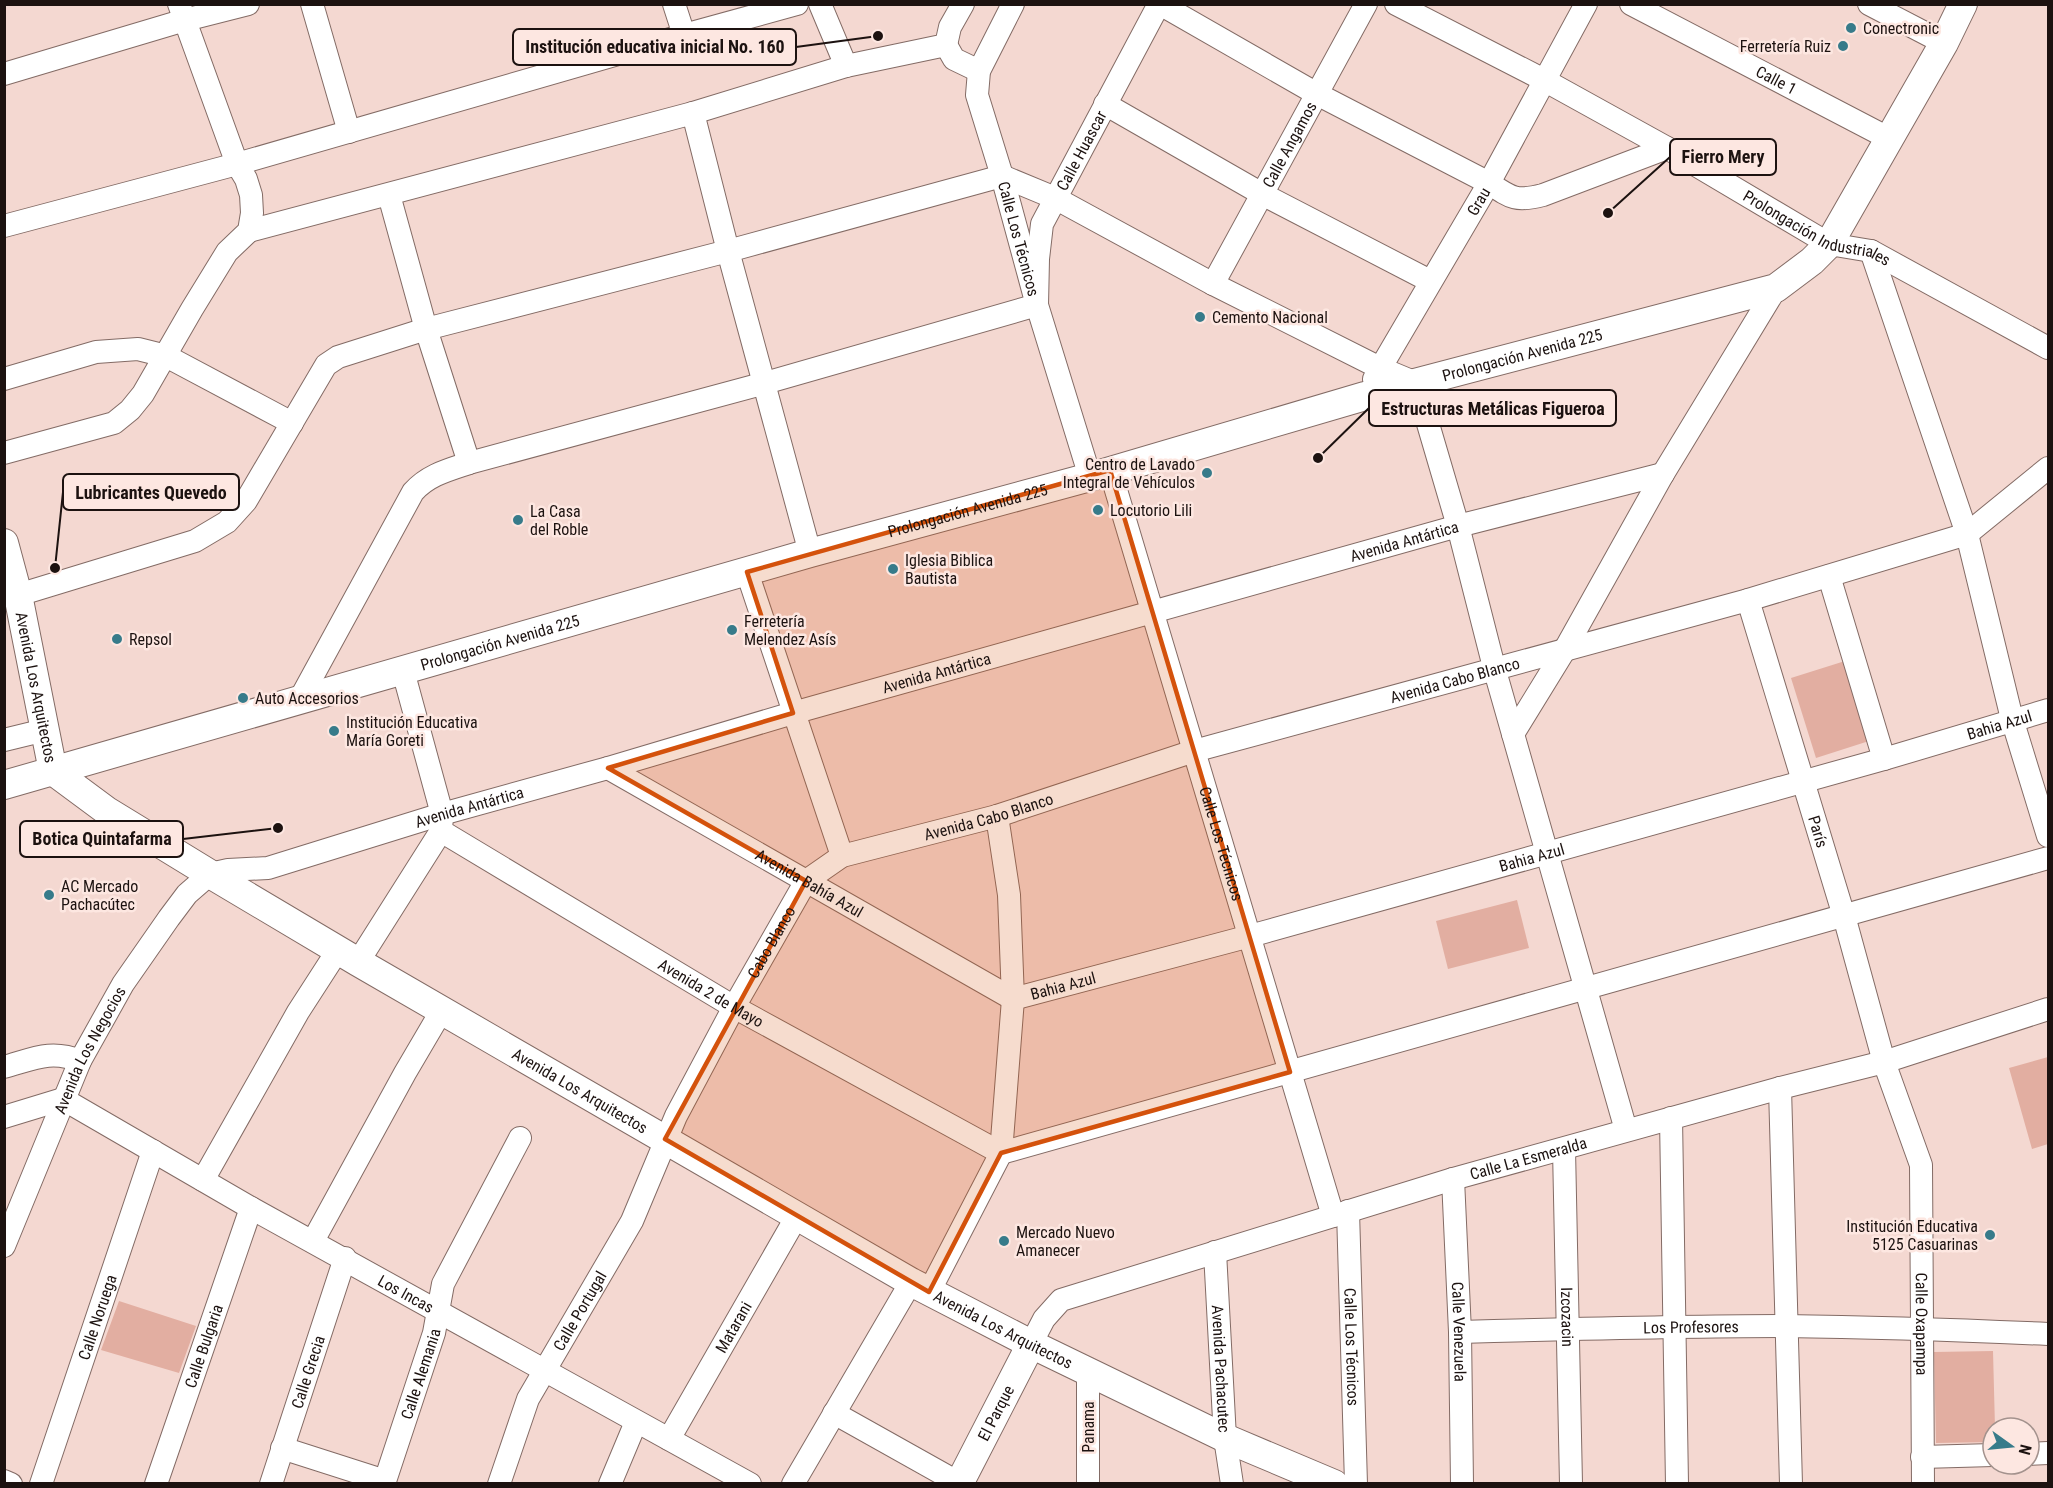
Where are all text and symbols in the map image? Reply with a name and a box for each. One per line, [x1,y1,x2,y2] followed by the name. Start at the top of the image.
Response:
[1863,19,1939,38] place label: Conectronic
[1844,21,1858,35] marker: Conectronic
[513,29,796,65] callout: Institución educativa inicial No. 160
[525,36,785,57] text: Institución educativa inicial No. 160
[1740,37,1831,56] place label: Ferretería Ruiz
[1836,39,1850,53] marker: Ferretería Ruiz
[1753,62,1800,99] street label: Calle 1
[1259,98,1321,191] street label: Calle Angamos
[1053,107,1111,194] street label: Calle Huascar
[1670,139,1776,175] callout: Fierro Mery
[1682,146,1764,167] text: Fierro Mery
[994,179,1043,298] street label: Calle Los Técnicos
[1463,184,1494,219] street label: Grau
[1740,186,1894,270] street label: Prolongación Industriales
[1212,308,1328,327] place label: Cemento Nacional
[1193,310,1207,324] marker: Cemento Nacional
[1440,325,1604,385] street label: Prolongación Avenida 225
[1369,390,1616,426] callout: Estructuras Metálicas Figueroa
[1381,398,1605,419] text: Estructuras Metálicas Figueroa
[1063,455,1195,492] place label: Centro de Lavado Integral de Vehículos
[1200,466,1214,480] marker: Centro de Lavado Integral de Vehículos
[63,474,239,510] callout: Lubricantes Quevedo
[886,480,1050,541] street label: Prolongación Avenida 225
[75,482,227,503] text: Lubricantes Quevedo
[1110,501,1192,520] place label: Locutorio Lili
[530,502,588,539] place label: La Casa del Roble
[1091,503,1105,517] marker: Locutorio Lili
[511,513,525,527] marker: La Casa del Roble
[1348,517,1461,566] street label: Avenida Antártica
[905,551,993,588] place label: Iglesia Biblica Bautista
[886,562,900,576] marker: Iglesia Biblica Bautista
[12,610,60,764] street label: Avenida Los Arquitectos
[418,611,582,675] street label: Prolongación Avenida 225
[744,612,836,649] place label: Ferretería Melendez Asís
[725,623,739,637] marker: Ferretería Melendez Asís
[129,630,172,649] place label: Repsol
[110,632,124,646] marker: Repsol
[880,649,993,697] street label: Avenida Antártica
[1388,654,1522,707] street label: Avenida Cabo Blanco
[255,689,359,708] place label: Auto Accesorios
[236,691,250,705] marker: Auto Accesorios
[1965,706,2034,744] street label: Bahia Azul
[346,713,478,750] place label: Institución Educativa María Goreti
[327,724,341,738] marker: Institución Educativa María Goreti
[413,783,526,832] street label: Avenida Antártica
[1195,784,1247,903] street label: Calle Los Técnicos
[922,789,1056,844] street label: Avenida Cabo Blanco
[1804,813,1832,850] street label: París
[20,821,183,857] callout: Botica Quintafarma
[32,828,172,849] text: Botica Quintafarma
[1497,840,1567,876] street label: Bahia Azul
[752,845,866,922] street label: Avenida Bahía Azul
[61,877,138,914] place label: AC Mercado Pachacútec
[42,888,56,902] marker: AC Mercado Pachacútec
[744,903,799,982] street label: Cabo Blanco
[655,955,767,1031] street label: Avenida 2 de Mayo
[1028,968,1098,1004] street label: Bahia Azul
[50,983,130,1117] street label: Avenida Los Negocios
[509,1044,651,1138] street label: Avenida Los Arquitectos
[1468,1133,1589,1184] street label: Calle La Esmeralda
[1846,1217,1978,1254] place label: Institución Educativa 5125 Casuarinas
[1016,1223,1115,1260] place label: Mercado Nuevo Amanecer
[1983,1228,1997,1242] marker: Institución Educativa 5125 Casuarinas
[997,1234,1011,1248] marker: Mercado Nuevo Amanecer
[549,1268,611,1354] street label: Calle Portugal
[374,1271,437,1317] street label: Los Incas
[74,1272,121,1362] street label: Calle Noruega
[1912,1272,1931,1375] street label: Calle Oxapampa
[1448,1281,1470,1382] street label: Calle Venezuela
[930,1286,1076,1373] street label: Avenida Los Arquitectos
[1557,1287,1577,1347] street label: Izcozacin
[1340,1288,1363,1406] street label: Calle Los Técnicos
[712,1298,756,1356] street label: Matarani
[181,1302,227,1390] street label: Calle Bulgaria
[1208,1305,1234,1433] street label: Avenida Pachacutec
[1643,1317,1739,1337] street label: Los Profesores
[397,1327,445,1422] street label: Calle Alemania
[287,1333,329,1411] street label: Calle Grecia
[974,1382,1018,1444] street label: El Parque
[1079,1401,1098,1453] street label: Panama
[1981,1416,2041,1476] north arrow
[2015,1443,2035,1457] text: N

